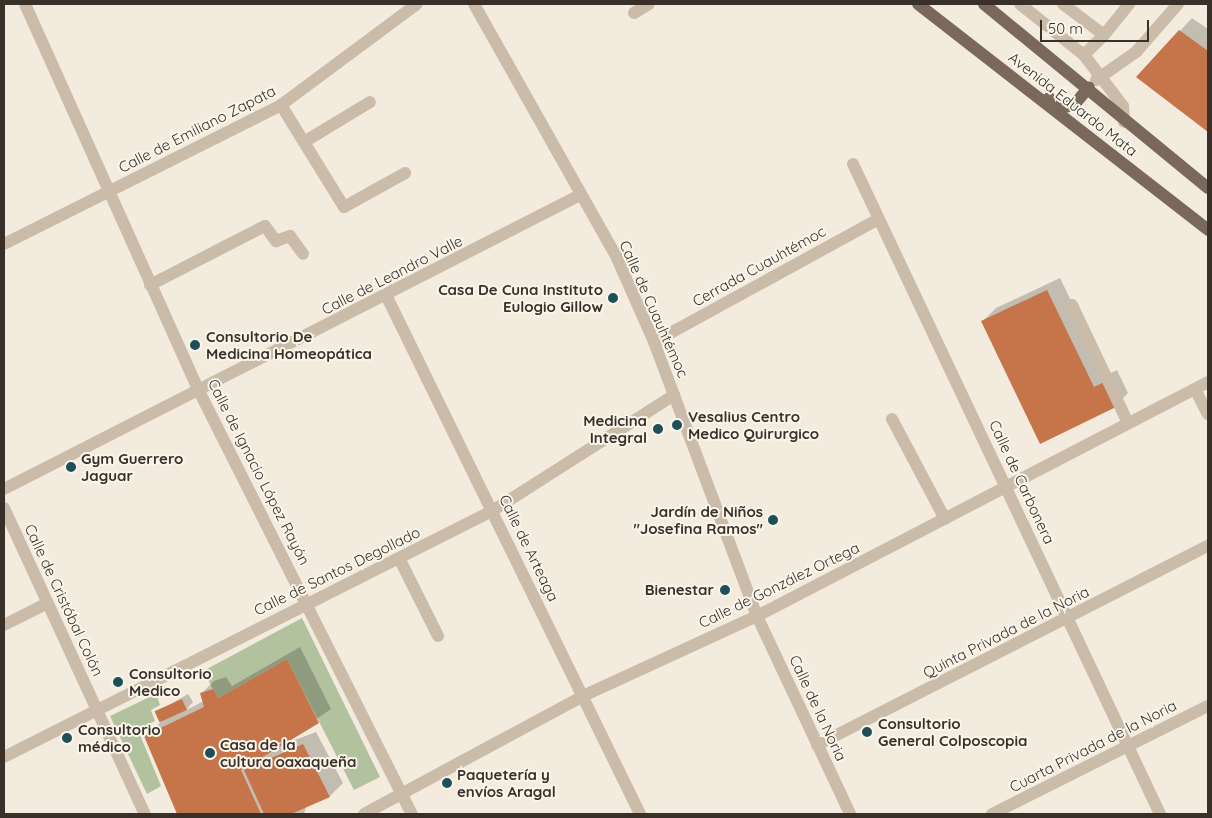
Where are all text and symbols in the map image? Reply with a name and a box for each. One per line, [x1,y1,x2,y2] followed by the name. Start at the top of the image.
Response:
[1042,10,1151,42] scale bar
[1048,19,1083,38] text: 50 m
[1005,48,1141,160] street label: Avenida Eduardo Mata
[115,81,279,177] street label: Calle de Emiliano Zapata
[689,222,829,310] street label: Cerrada Cuauhtémoc
[318,232,466,318] street label: Calle de Leandro Valle
[616,238,692,380] street label: Calle de Cuauhtémoc
[438,280,603,315] place label: Casa De Cuna Instituto Eulogio Gillow
[607,292,619,304] marker: Casa De Cuna Instituto Eulogio Gillow
[206,327,372,362] place label: Consultorio De Medicina Homeopática
[188,338,202,352] marker: Consultorio De Medicina Homeopática
[204,376,314,568] street label: Calle de Ignacio López Rayón
[688,407,819,442] place label: Vesalius Centro Medico Quirurgico
[583,411,647,446] place label: Medicina Integral
[985,417,1059,547] street label: Calle de Carbonera
[670,418,684,432] marker: Vesalius Centro Medico Quirurgico
[651,422,665,436] marker: Medicina Integral
[81,449,183,484] place label: Gym Guerrero Jaguar
[65,461,77,473] marker: Gym Guerrero Jaguar
[495,492,563,604] street label: Calle de Arteaga
[634,502,763,537] place label: Jardín de Niños "Josefina Ramos"
[767,514,779,526] marker: Jardín de Niños "Josefina Ramos"
[21,521,107,679] street label: Calle de Cristóbal Colón
[251,523,423,619] street label: Calle de Santos Degollado
[696,538,862,632] street label: Calle de González Ortega
[645,581,714,599] place label: Bienestar
[920,582,1092,682] street label: Quinta Privada de la Noria
[718,583,732,597] marker: Bienestar
[786,652,850,764] street label: Calle de la Noria
[129,664,212,699] place label: Consultorio Medico
[111,675,125,689] marker: Consultorio Medico
[1006,696,1180,796] street label: Cuarta Privada de la Noria
[878,714,1027,749] place label: Consultorio General Colposcopia
[78,720,161,755] place label: Consultorio médico
[860,725,874,739] marker: Consultorio General Colposcopia
[60,731,74,745] marker: Consultorio médico
[220,735,356,770] place label: Casa de la cultura oaxaqueña
[204,747,216,759] marker: Casa de la cultura oaxaqueña
[457,765,556,800] place label: Paquetería y envíos Aragal
[441,777,453,789] marker: Paquetería y envíos Aragal

